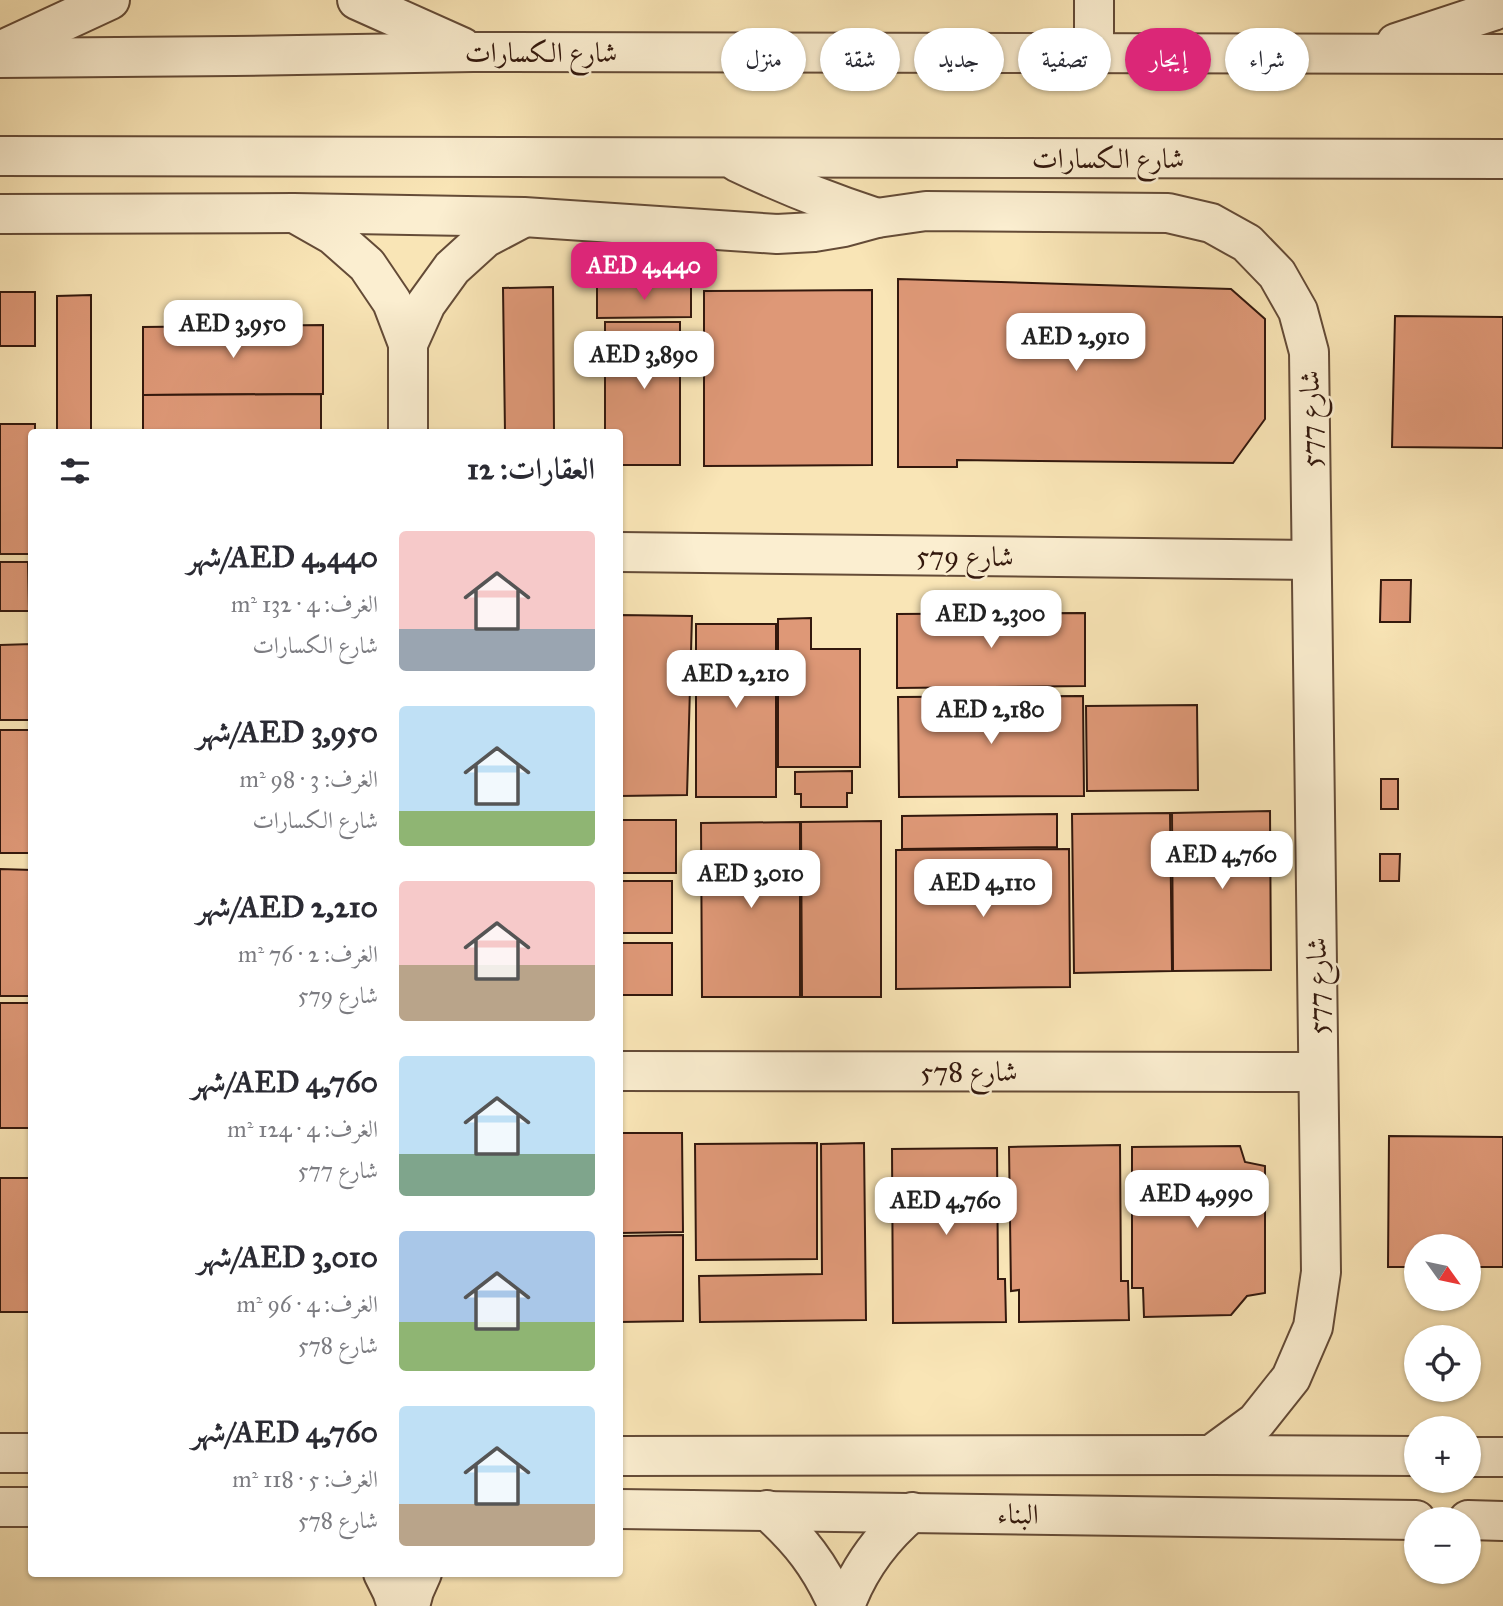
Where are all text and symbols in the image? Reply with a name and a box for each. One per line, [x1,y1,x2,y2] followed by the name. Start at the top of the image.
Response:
[721,28,806,91] chip: منزل
[820,28,900,91] chip: شقة
[914,28,1004,91] chip: جديد
[1018,28,1111,91] chip: تصفية
[1125,28,1211,91] chip: إيجار
[1225,28,1309,91] chip: شراء
[465,35,617,76] street label: شارع الكسارات
[1032,141,1184,182] street label: شارع الكسارات
[564,243,724,302] pin: AED 4,440
[587,251,701,279] text: AED 4,440
[153,300,313,360] pin: AED 3,950
[180,309,286,337] text: AED 3,950
[996,314,1156,373] pin: AED 2,910
[1022,322,1130,350] text: AED 2,910
[564,332,724,391] pin: AED 3,890
[590,340,698,368] text: AED 3,890
[1292,370,1334,468] street label: شارع 577
[467,451,595,487] text: العقارات: 12
[56,452,94,490] icon: filters
[916,538,1014,580] street label: شارع 579
[187,539,378,575] text: AED 4,440/شهر
[455,559,539,643] icon: home
[231,590,378,618] text: الغرف: 4 · 132 m²
[911,590,1071,650] pin: AED 2,300
[937,599,1045,627] text: AED 2,300
[253,631,378,659] text: شارع الكسارات
[656,650,816,710] pin: AED 2,210
[683,659,789,687] text: AED 2,210
[911,686,1071,746] pin: AED 2,180
[937,695,1045,723] text: AED 2,180
[197,714,378,750] text: AED 3,950/شهر
[455,734,539,818] icon: home
[240,765,378,793] text: الغرف: 3 · 98 m²
[253,806,378,834] text: شارع الكسارات
[1142,832,1302,891] pin: AED 4,760
[1167,840,1277,868] text: AED 4,760
[671,850,831,910] pin: AED 3,010
[698,859,804,887] text: AED 3,010
[903,860,1063,919] pin: AED 4,110
[930,868,1036,896] text: AED 4,110
[197,889,378,925] text: AED 2,210/شهر
[455,909,539,993] icon: home
[1299,937,1341,1035] street label: شارع 577
[238,940,378,968] text: الغرف: 2 · 76 m²
[298,981,378,1009] text: شارع 579
[920,1054,1018,1095] street label: شارع 578
[192,1064,378,1100] text: AED 4,760/شهر
[455,1084,539,1168] icon: home
[227,1115,378,1143] text: الغرف: 4 · 124 m²
[298,1156,378,1184] text: شارع 577
[1117,1170,1277,1230] pin: AED 4,990
[866,1178,1026,1237] pin: AED 4,760
[1141,1179,1253,1207] text: AED 4,990
[891,1186,1001,1214] text: AED 4,760
[1404,1234,1480,1311] north arrow
[1404,1234,1481,1584] map controls
[198,1239,378,1275] text: AED 3,010/شهر
[455,1259,539,1343] icon: home
[236,1290,378,1318] text: الغرف: 4 · 96 m²
[1404,1325,1481,1402] button: locate
[298,1331,378,1359] text: شارع 578
[192,1414,378,1450] text: AED 4,760/شهر
[1404,1416,1481,1493] button: +
[455,1434,539,1518] icon: home
[232,1465,378,1493] text: الغرف: 5 · 118 m²
[997,1496,1039,1532] street label: البناء
[298,1506,378,1534] text: شارع 578
[1404,1507,1481,1584] button: −

